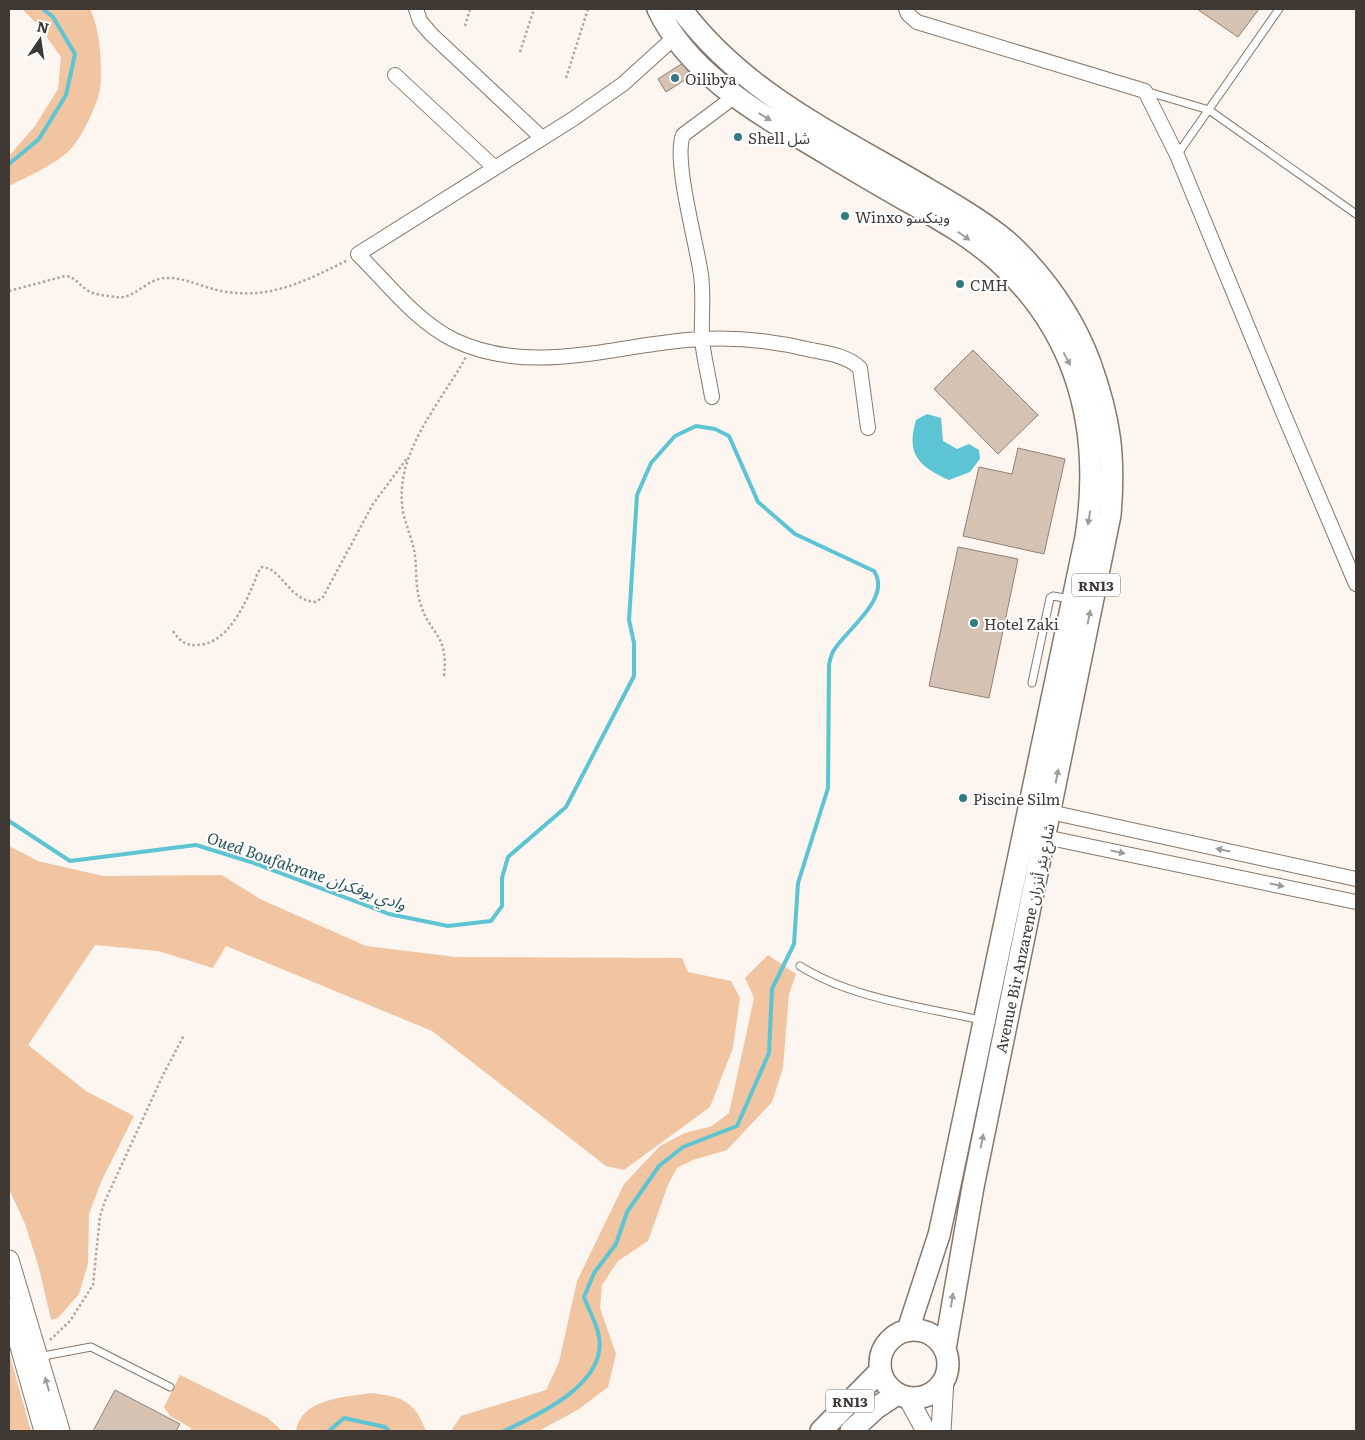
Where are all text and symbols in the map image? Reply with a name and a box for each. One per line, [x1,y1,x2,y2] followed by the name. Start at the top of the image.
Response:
[15,15,65,65] north arrow
[35,15,51,37] text: N
[685,67,737,90] place label: Oilibya
[669,72,681,84] marker: Oilibya
[758,113,771,122] one-way arrow
[748,126,810,149] place label: Shell شل
[732,131,744,143] marker: Shell شل
[855,205,950,228] place label: Winxo وينكسو
[839,210,851,222] marker: Winxo وينكسو
[958,231,971,241] one-way arrow
[970,273,1008,296] place label: CMH
[954,278,966,290] marker: CMH
[1063,352,1071,366] one-way arrow
[1084,510,1092,526] one-way arrow
[1072,574,1120,596] road number: RN13
[1086,608,1094,624] one-way arrow
[984,612,1059,635] place label: Hotel Zaki
[968,617,980,629] marker: Hotel Zaki
[1053,768,1061,784] one-way arrow
[973,787,1061,810] place label: Piscine Silm
[957,792,969,804] marker: Piscine Silm
[988,821,1062,1056] street label: Avenue Bir Anzarene شارع بئر أنزران
[203,825,410,918] water label: Oued Boufakrane وادي بوفكران
[1216,846,1231,854] one-way arrow
[1110,848,1125,856] one-way arrow
[1269,882,1285,890] one-way arrow
[978,1133,986,1148] one-way arrow
[948,1292,956,1308] one-way arrow
[42,1377,50,1392] one-way arrow
[826,1390,874,1412] road number: RN13

